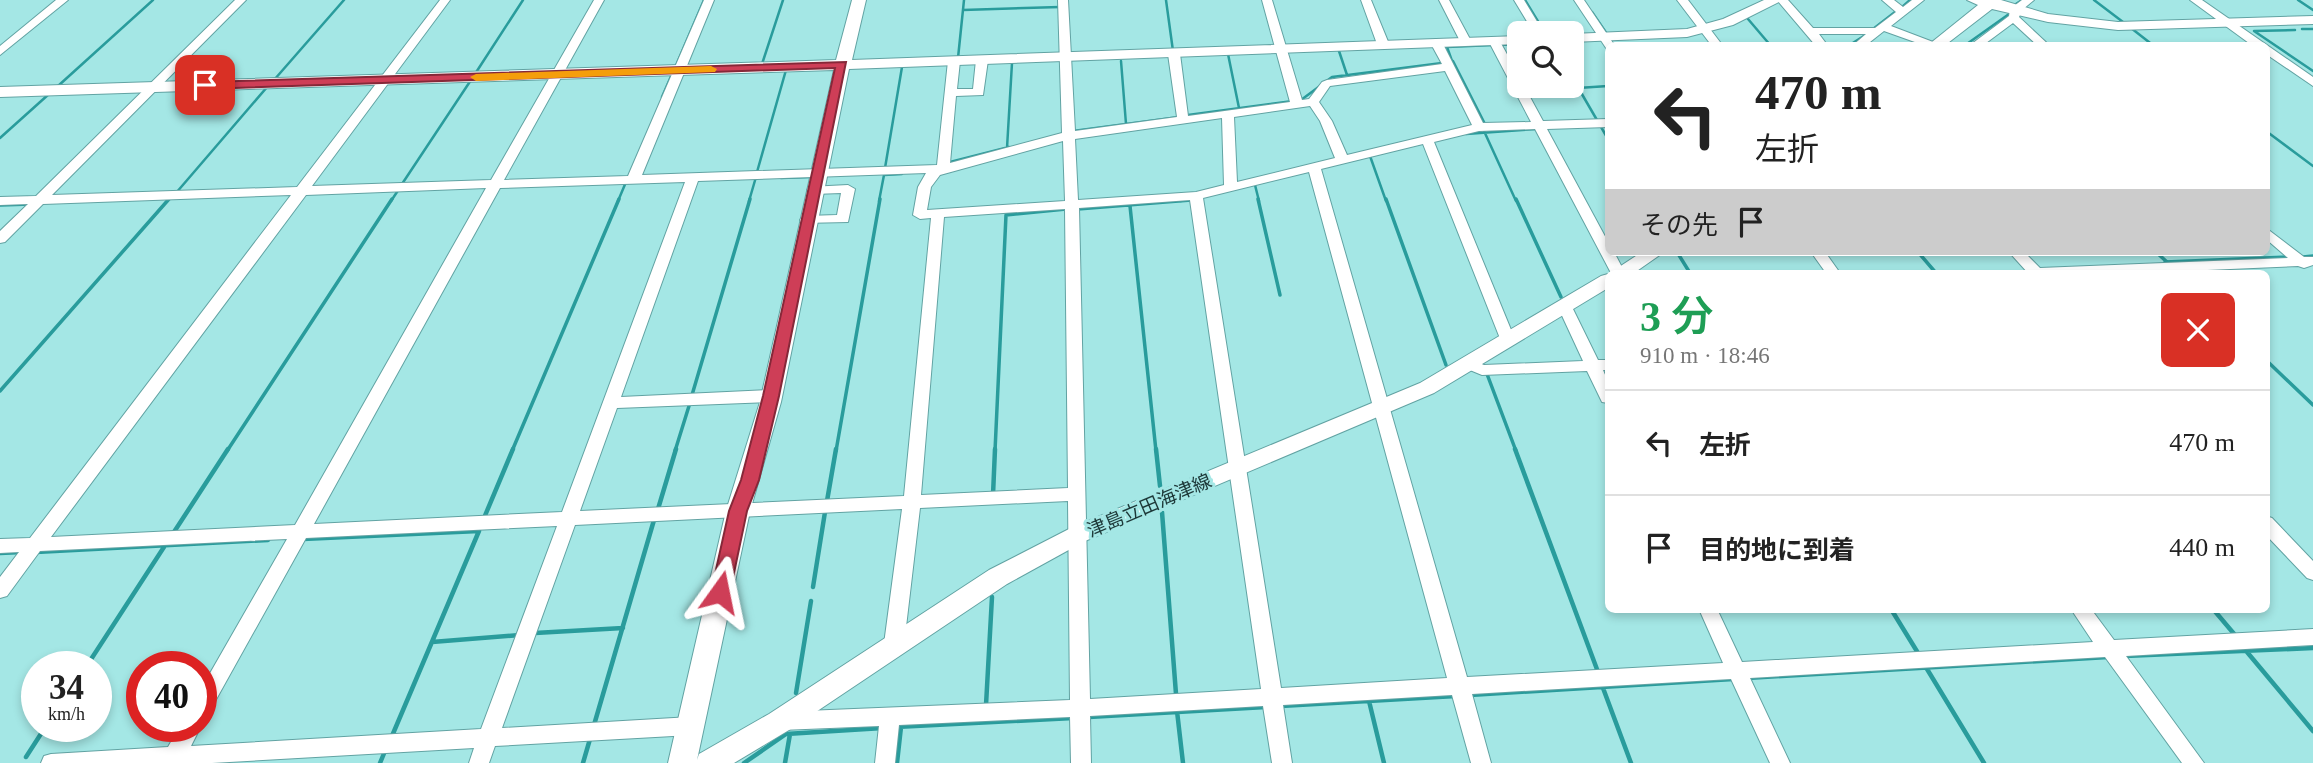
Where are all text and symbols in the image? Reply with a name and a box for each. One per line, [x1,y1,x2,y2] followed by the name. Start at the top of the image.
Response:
[1507,21,1584,98] map controls
[1507,21,1584,98] button: search
[175,55,235,115] pin
[1755,65,1882,120] text: 470 m
[186,66,224,104] icon: arrive
[1640,70,1731,161] icon: left
[1755,131,1819,167] text: 左折
[1732,203,1770,241] icon: arrive
[1640,211,1718,240] text: その先
[2161,293,2235,367] button: close
[1640,294,1714,340] text: 3 分
[1640,343,1770,368] text: 910 m · 18:46
[1640,424,1678,462] icon: left
[2169,428,2235,457] text: 470 m
[1699,431,1751,460] text: 左折
[1084,470,1215,541] street label: 津島立田海津線
[1640,529,1678,567] icon: arrive
[2169,533,2235,562] text: 440 m
[1699,536,1855,565] text: 目的地に到着
[683,555,757,629] position arrow
[126,651,217,742] speed limit sign: 40
[49,668,84,707] text: 34
[48,704,85,724] text: km/h

